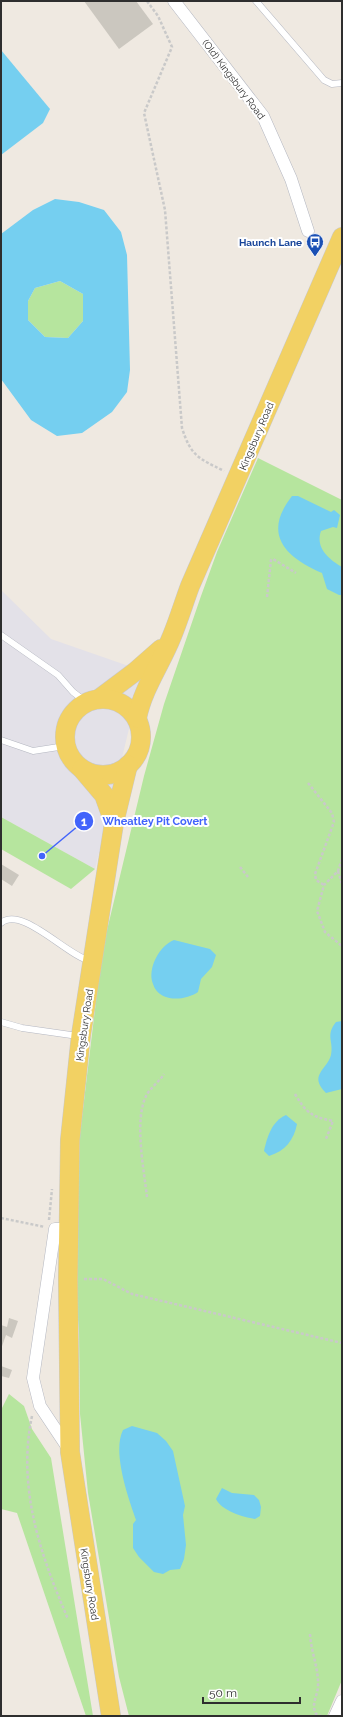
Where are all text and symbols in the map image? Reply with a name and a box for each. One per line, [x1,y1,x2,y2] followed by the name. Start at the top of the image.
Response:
[200,37,267,121] street label: (Old) Kingsbury Road
[305,232,325,257] bus stop icon: Haunch Lane
[239,237,302,248] place label: Haunch Lane
[237,401,276,472] street label: Kingsbury Road
[74,810,216,833] callout: Wheatley Pit Covert
[81,815,87,829] text: 1
[102,815,208,828] text: Wheatley Pit Covert
[74,988,95,1062] street label: Kingsbury Road
[78,1547,101,1621] street label: Kingsbury Road
[203,1679,300,1705] scale bar
[209,1686,237,1700] text: 50 m

